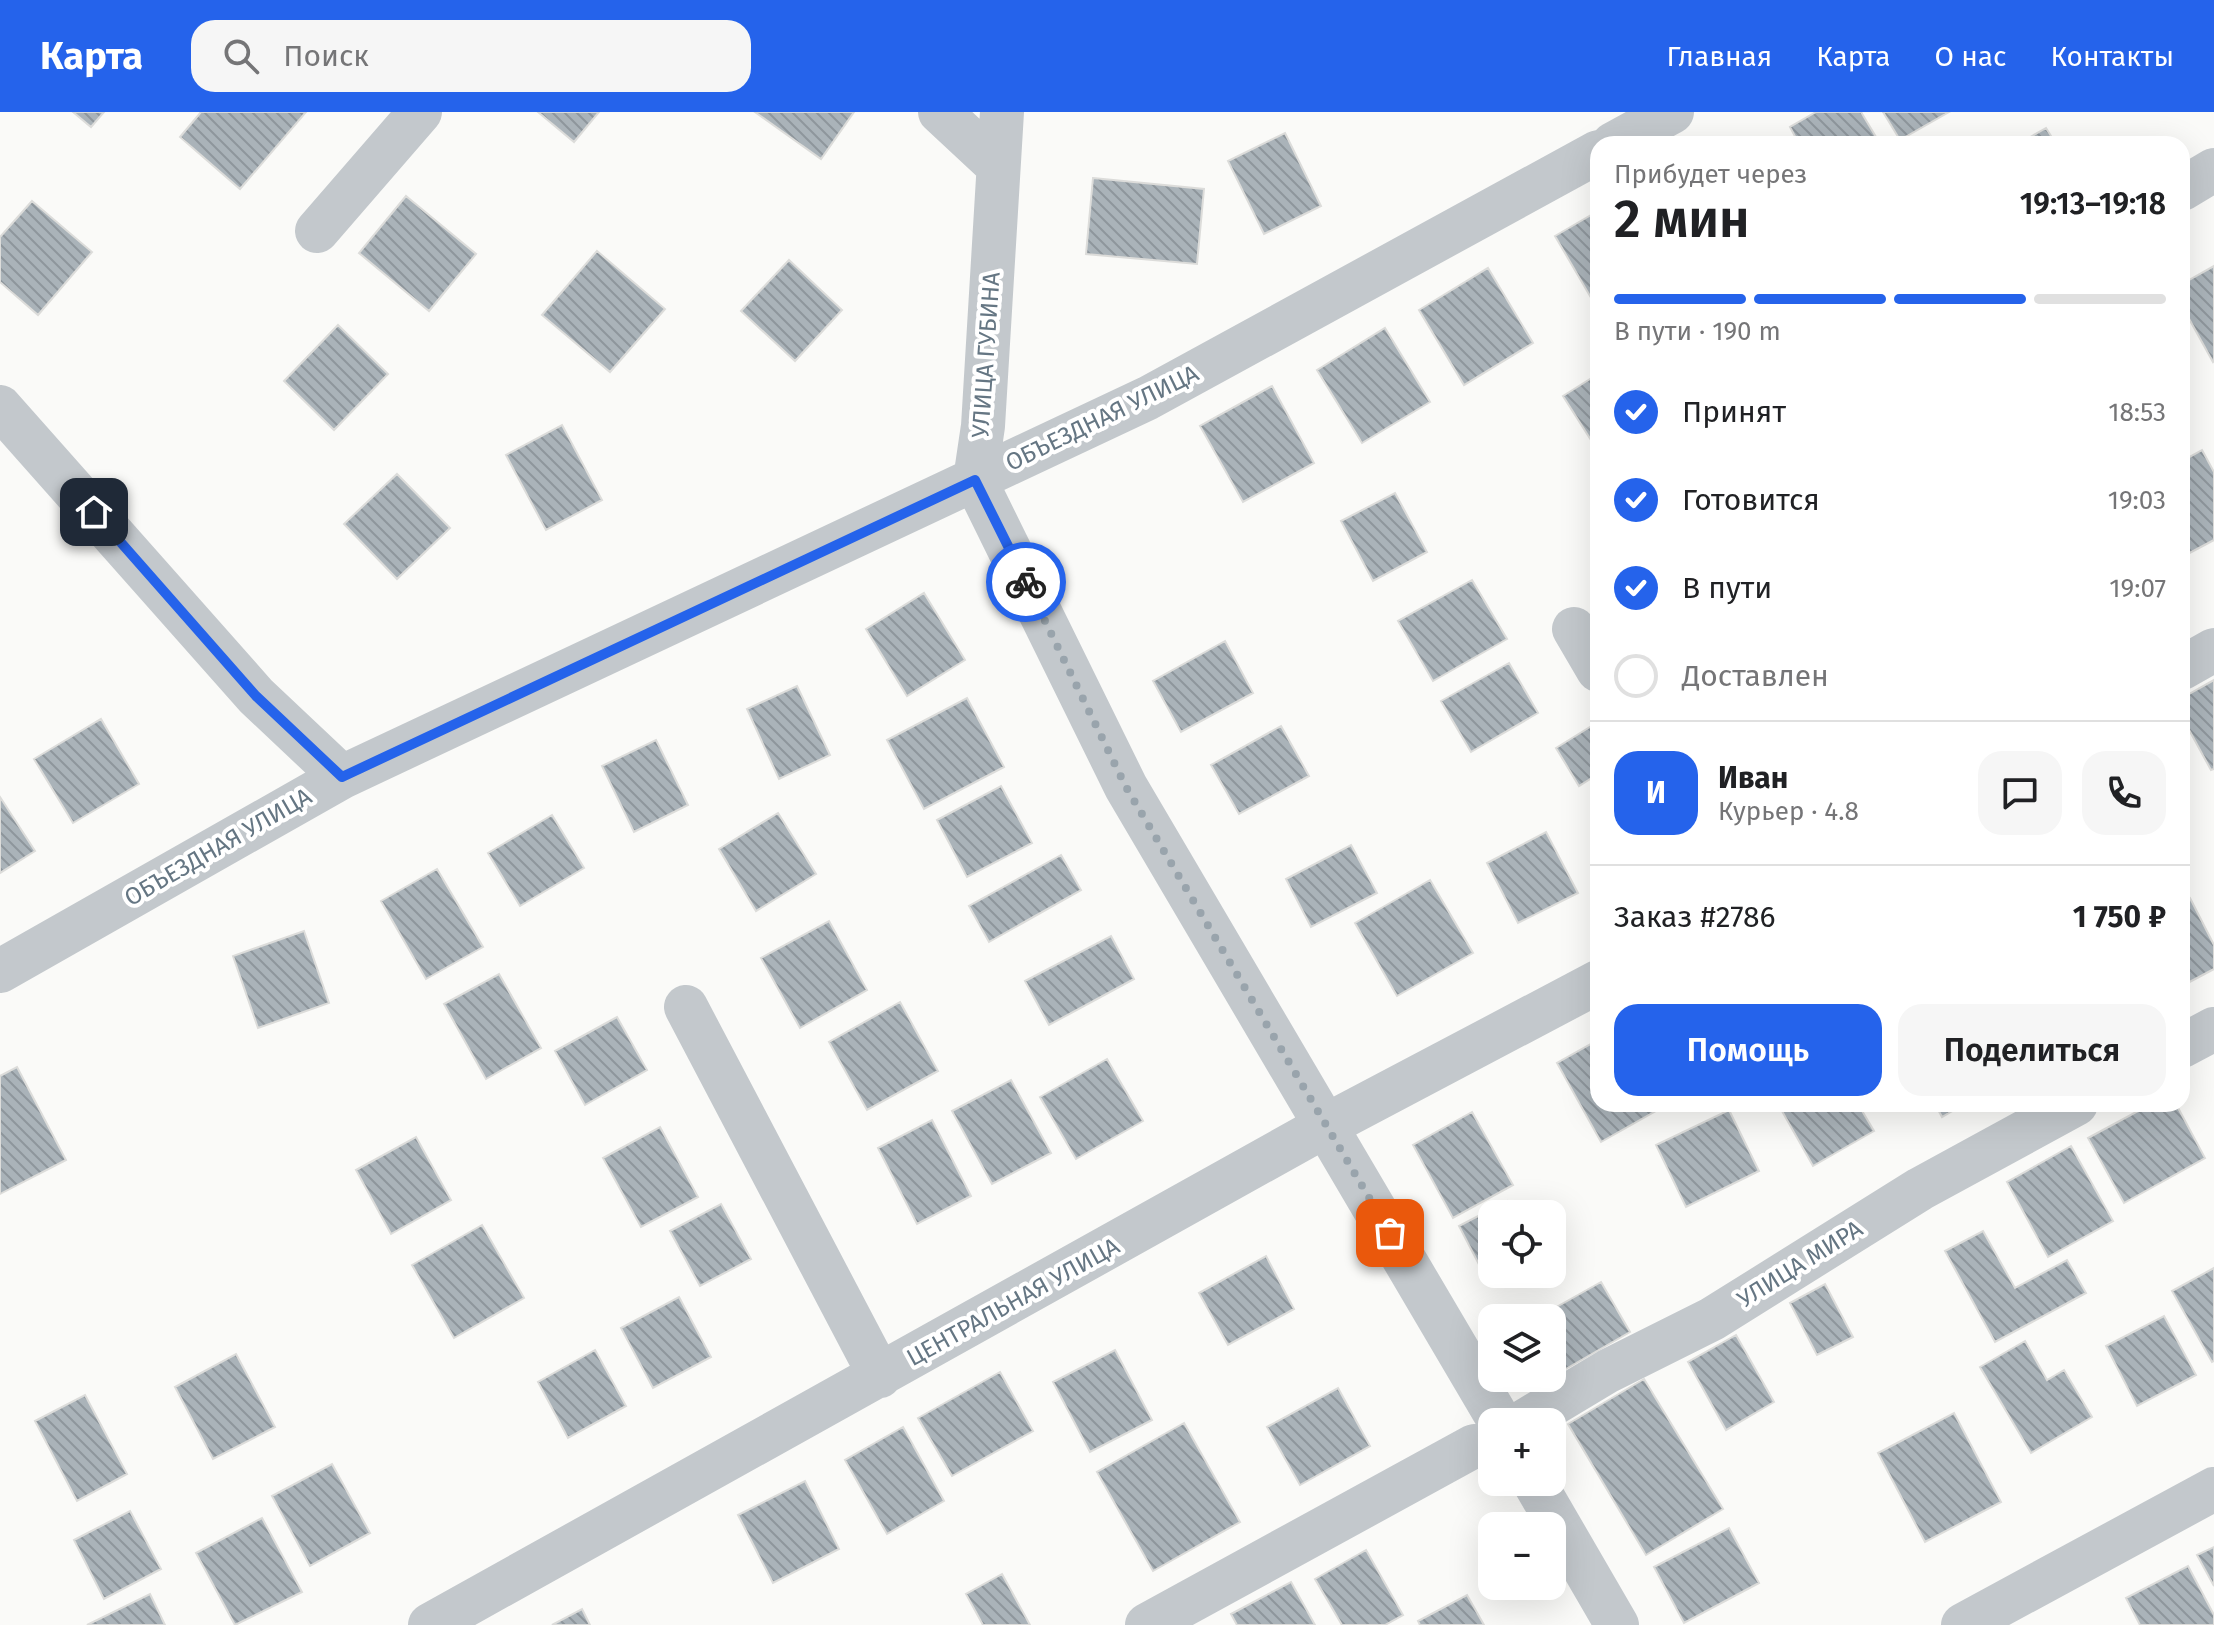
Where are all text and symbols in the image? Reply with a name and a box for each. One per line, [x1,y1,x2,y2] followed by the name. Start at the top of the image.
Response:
[191,20,751,92] search box
[40,33,143,79] text: Карта
[219,34,263,78] icon: search
[283,38,369,74] text: Поиск
[1666,40,1772,73] text: Главная
[1816,40,1890,73] text: Карта
[1934,40,2006,73] text: О нас
[2050,40,2174,73] text: Контакты
[1614,159,1807,190] text: Прибудет через
[2020,186,2166,222] text: 19:13–19:18
[1614,188,1750,251] text: 2 мин
[966,271,1006,439] street label: УЛИЦА ГУБИНА
[1614,316,1781,347] text: В пути · 190 m
[1001,359,1203,477] street label: ОБЪЕЗДНАЯ УЛИЦА
[1614,390,1658,434] icon: check
[1682,394,1786,430] text: Принят
[2108,397,2166,428] text: 18:53
[60,478,128,546] pin
[1614,478,1658,522] icon: check
[1682,482,1820,518] text: Готовится
[2108,485,2166,516] text: 19:03
[72,490,116,534] icon: home
[986,542,1066,622] courier
[1004,560,1048,604] icon: bike
[1614,566,1658,610] icon: check
[1682,570,1772,606] text: В пути
[2109,573,2166,604] text: 19:07
[1682,658,1829,694] text: Доставлен
[1978,751,2062,835] button: chat
[2082,751,2166,835] button: phone
[1718,760,1788,796] text: Иван
[1646,775,1666,811] text: И
[120,782,317,912] street label: ОБЪЕЗДНАЯ УЛИЦА
[1718,796,1859,827] text: Курьер · 4.8
[1614,899,1775,935] text: Заказ #2786
[2073,899,2166,935] text: 1 750 ₽
[1614,1004,1882,1096] button: Помощь
[1898,1004,2166,1096] button: Поделиться
[1356,1199,1424,1267] pin
[1478,1200,1566,1600] map controls
[1478,1200,1566,1288] button: locate
[1368,1211,1412,1255] icon: bag
[1732,1214,1868,1314] street label: УЛИЦА МИРА
[902,1232,1124,1372] street label: ЦЕНТРАЛЬНАЯ УЛИЦА
[1478,1304,1566,1392] button: layers
[1478,1408,1566,1496] button: +
[1478,1512,1566,1600] button: −

